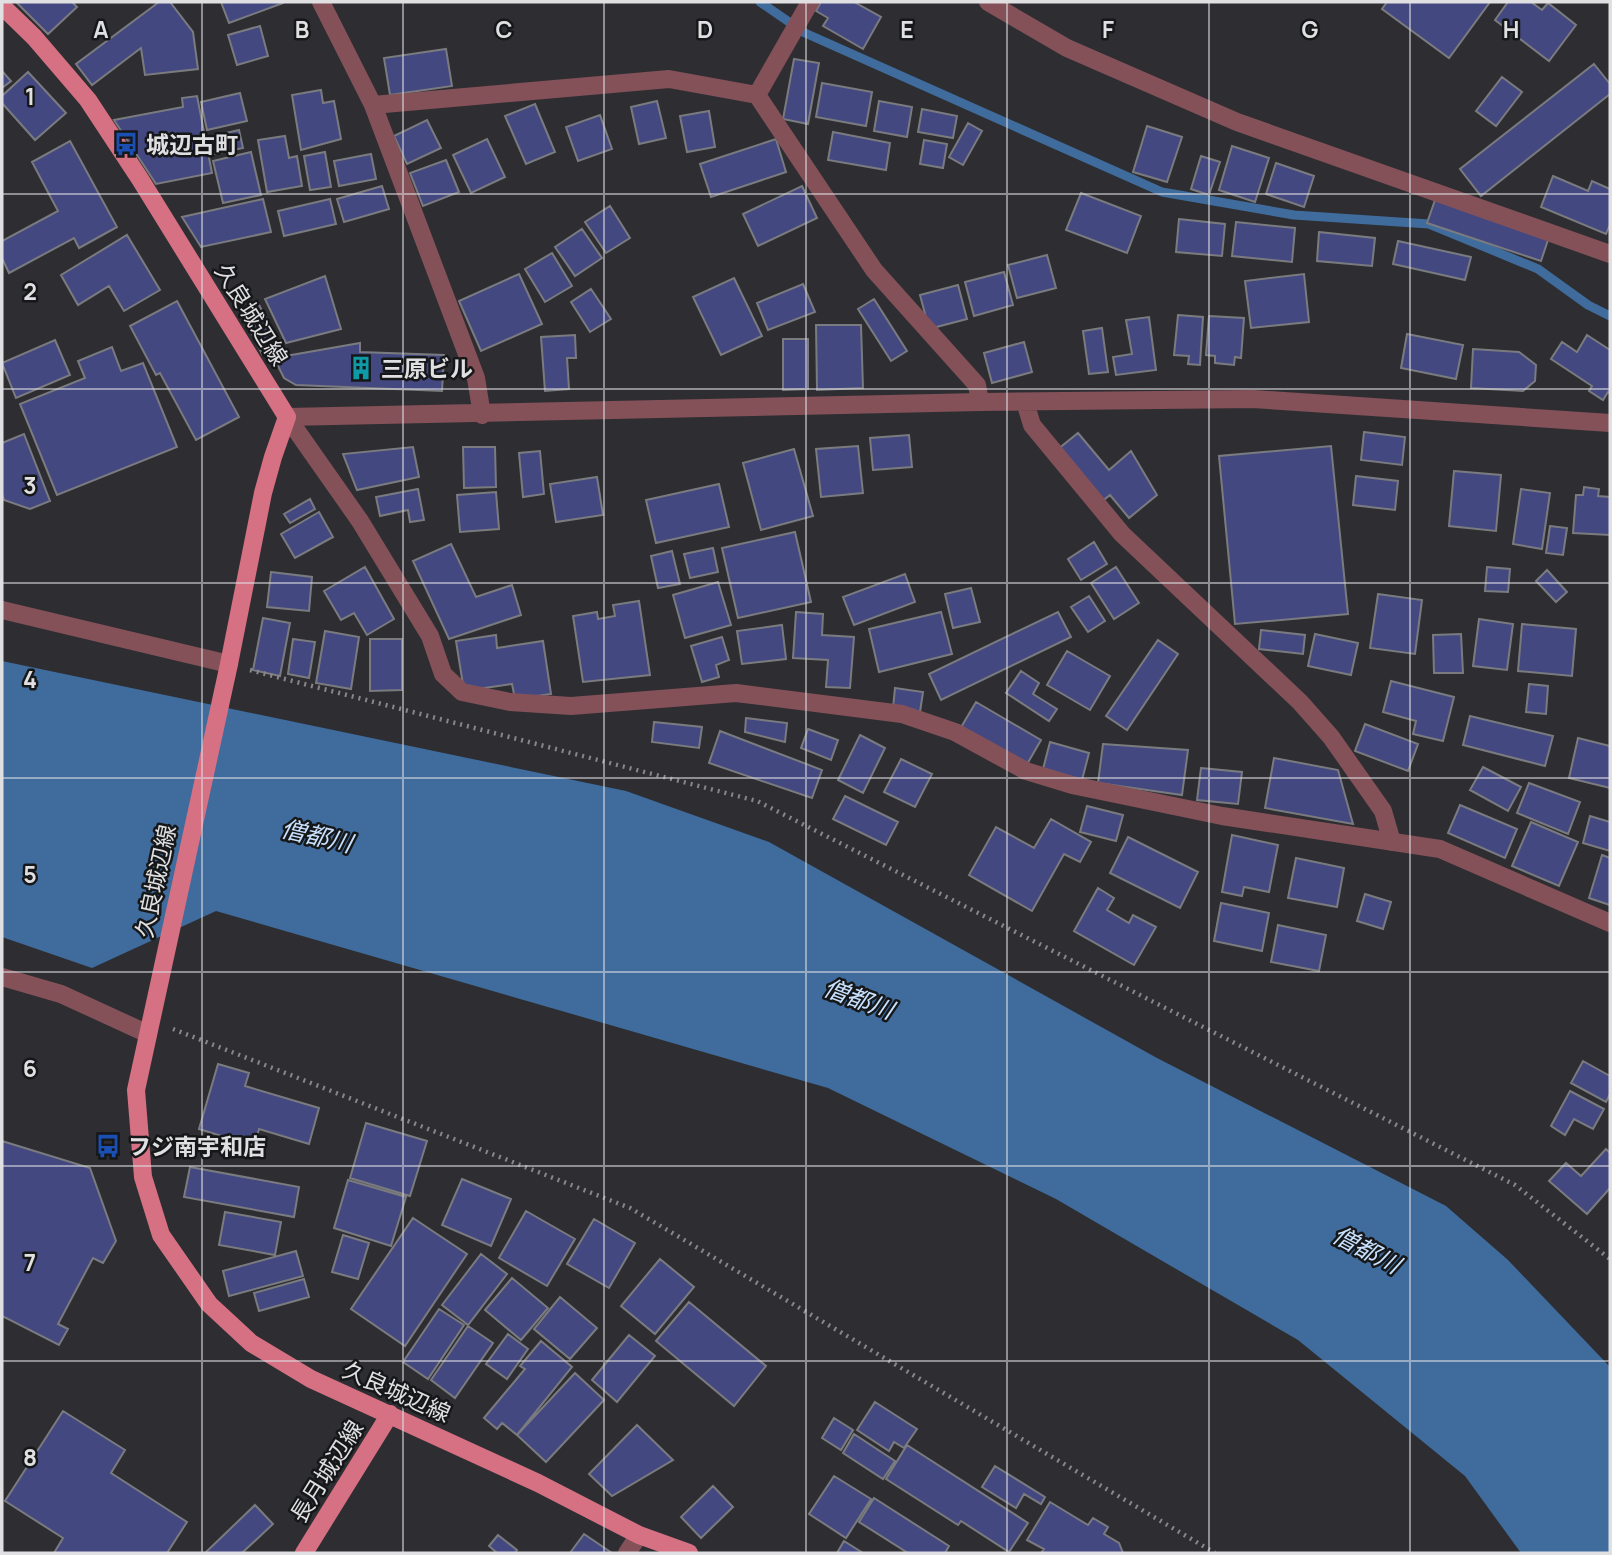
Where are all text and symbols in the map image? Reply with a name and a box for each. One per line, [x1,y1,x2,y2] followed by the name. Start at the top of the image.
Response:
[93,13,109,45] text: A
[295,13,309,45] text: B
[496,13,513,45] text: C
[697,13,713,45] text: D
[900,13,914,45] text: E
[1102,13,1114,45] text: F
[1302,13,1319,45] text: G
[1503,13,1519,45] text: H
[25,80,35,112] text: 1
[146,128,238,160] place label: 城辺古町
[112,130,140,158] bus stop icon: 城辺古町
[208,257,296,371] street label: 久良城辺線
[23,275,37,307] text: 2
[381,352,473,384] place label: 三原ビル
[347,354,375,382] building icon: 三原ビル
[23,469,37,501] text: 3
[23,663,37,695] text: 4
[278,811,359,860] water label: 僧都川
[127,821,183,941] street label: 久良城辺線
[23,858,37,890] text: 5
[820,970,901,1027] water label: 僧都川
[23,1052,37,1084] text: 6
[128,1130,266,1162] place label: フジ南宇和店
[94,1132,122,1160] bus stop icon: フジ南宇和店
[1327,1218,1409,1282] water label: 僧都川
[24,1246,36,1278] text: 7
[338,1353,456,1429] street label: 久良城辺線
[282,1414,370,1528] street label: 長月城辺線
[23,1441,37,1473] text: 8

